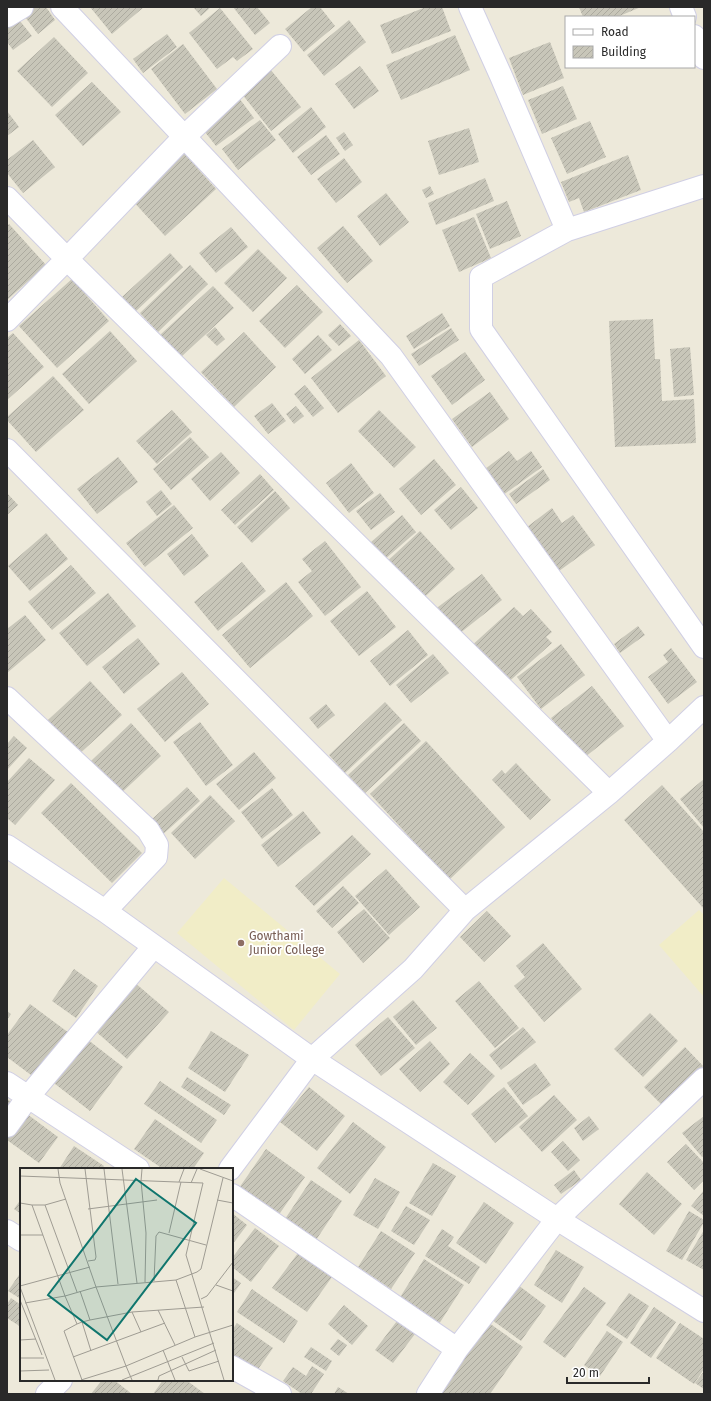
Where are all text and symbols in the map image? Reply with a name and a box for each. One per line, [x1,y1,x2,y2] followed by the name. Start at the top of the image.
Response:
[565,16,695,68] legend
[601,25,629,39] text: Road
[601,45,647,59] text: Building
[249,929,324,957] place label: Gowthami Junior College
[236,938,246,948] marker: Gowthami Junior College
[20,1168,233,1381] inset map
[567,1359,649,1385] scale bar
[573,1366,599,1380] text: 20 m

